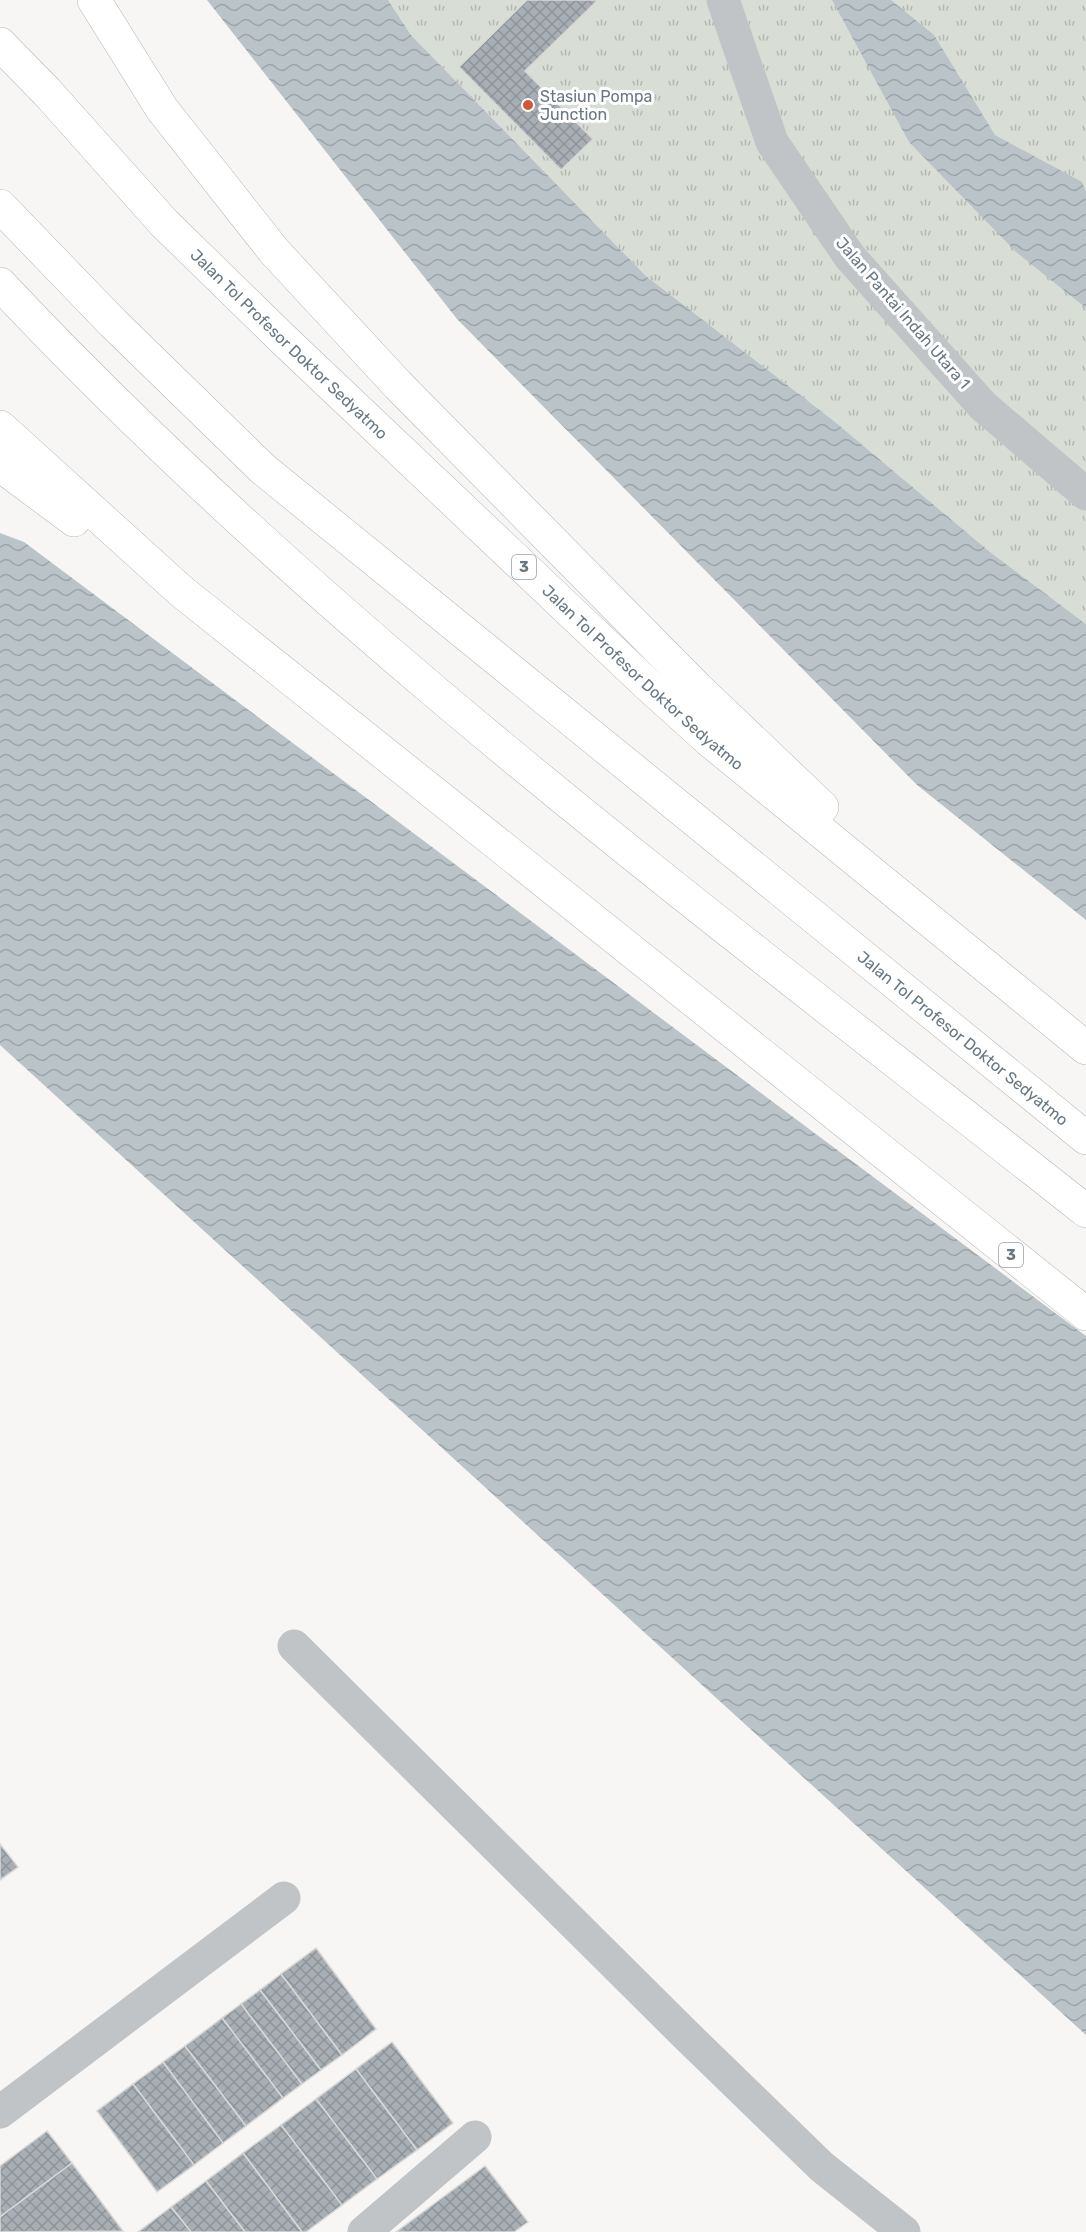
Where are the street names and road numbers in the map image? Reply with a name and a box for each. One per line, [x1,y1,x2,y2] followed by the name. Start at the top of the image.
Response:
[832,233,974,393] street label: Jalan Pantai Indah Utara 1
[187,245,392,443] street label: Jalan Tol Profesor Doktor Sedyatmo
[512,555,536,579] road number: 3
[538,580,747,774] street label: Jalan Tol Profesor Doktor Sedyatmo
[854,947,1072,1129] street label: Jalan Tol Profesor Doktor Sedyatmo
[999,1243,1023,1267] road number: 3

